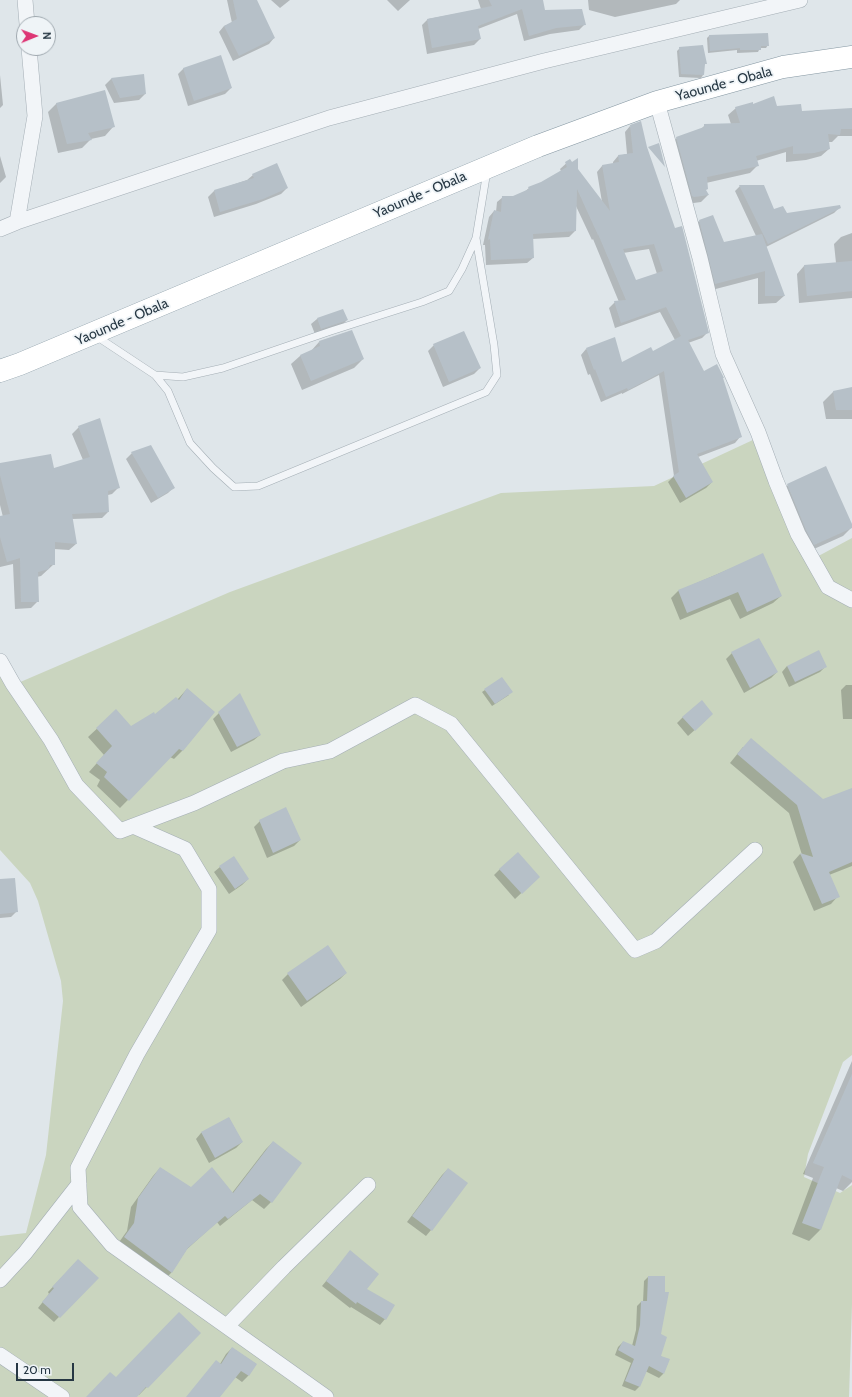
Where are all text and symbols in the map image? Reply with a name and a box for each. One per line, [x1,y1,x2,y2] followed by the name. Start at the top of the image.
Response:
[16,16,56,56] north arrow
[40,32,54,40] text: N
[674,63,774,105] street label: Yaounde - Obala
[371,168,469,222] street label: Yaounde - Obala
[73,295,171,349] street label: Yaounde - Obala
[18,1355,76,1381] scale bar
[23,1362,51,1377] text: 20 m

